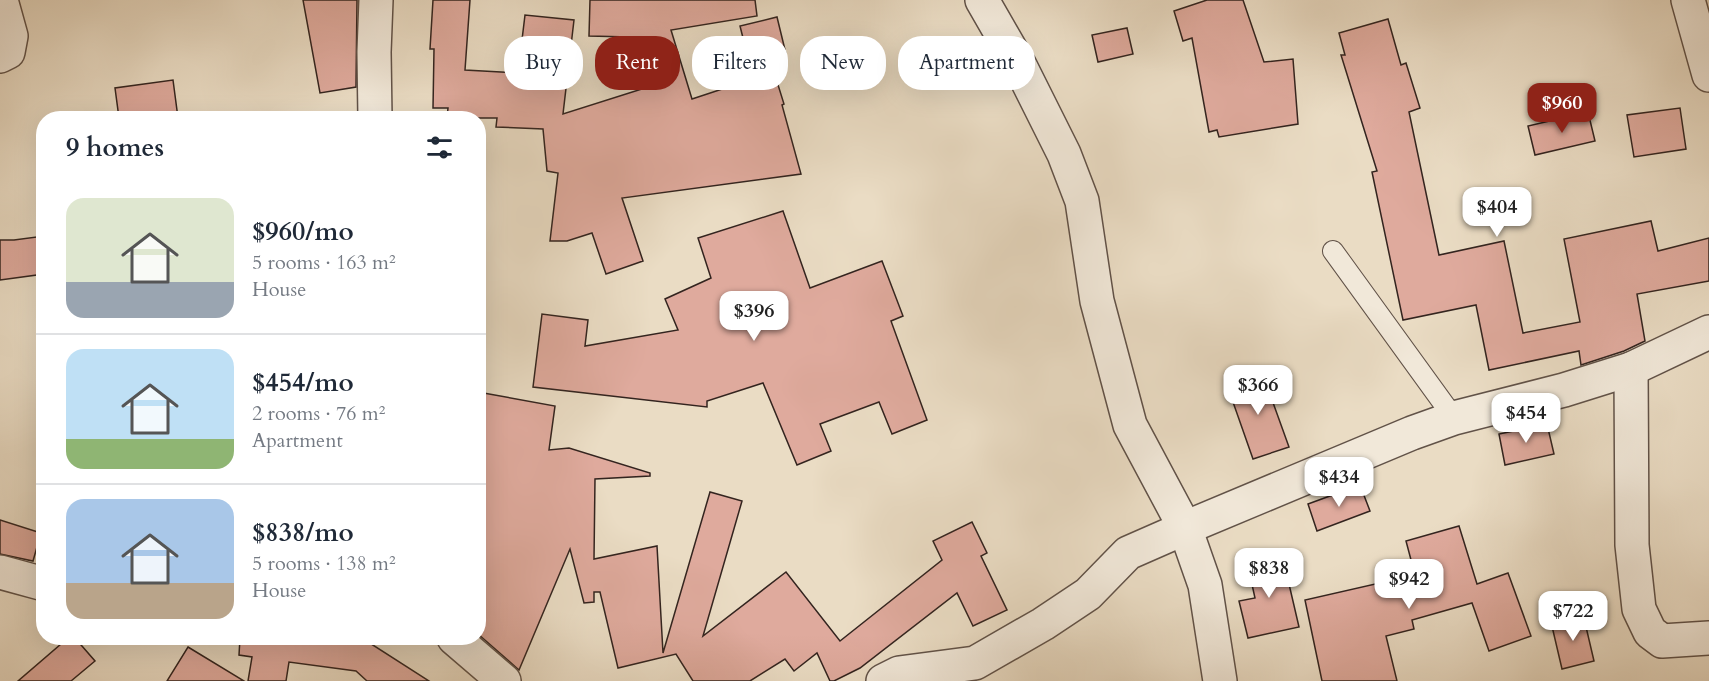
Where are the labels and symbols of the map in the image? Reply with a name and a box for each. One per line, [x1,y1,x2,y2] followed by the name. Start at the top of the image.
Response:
[1526,83,1598,134] pin: $960
[1461,187,1533,238] pin: $404
[718,291,790,342] pin: $396
[1222,365,1294,416] pin: $366
[1490,393,1562,444] pin: $454
[1303,457,1375,508] pin: $434
[1233,548,1305,599] pin: $838
[1373,559,1445,610] pin: $942
[1537,591,1609,642] pin: $722

